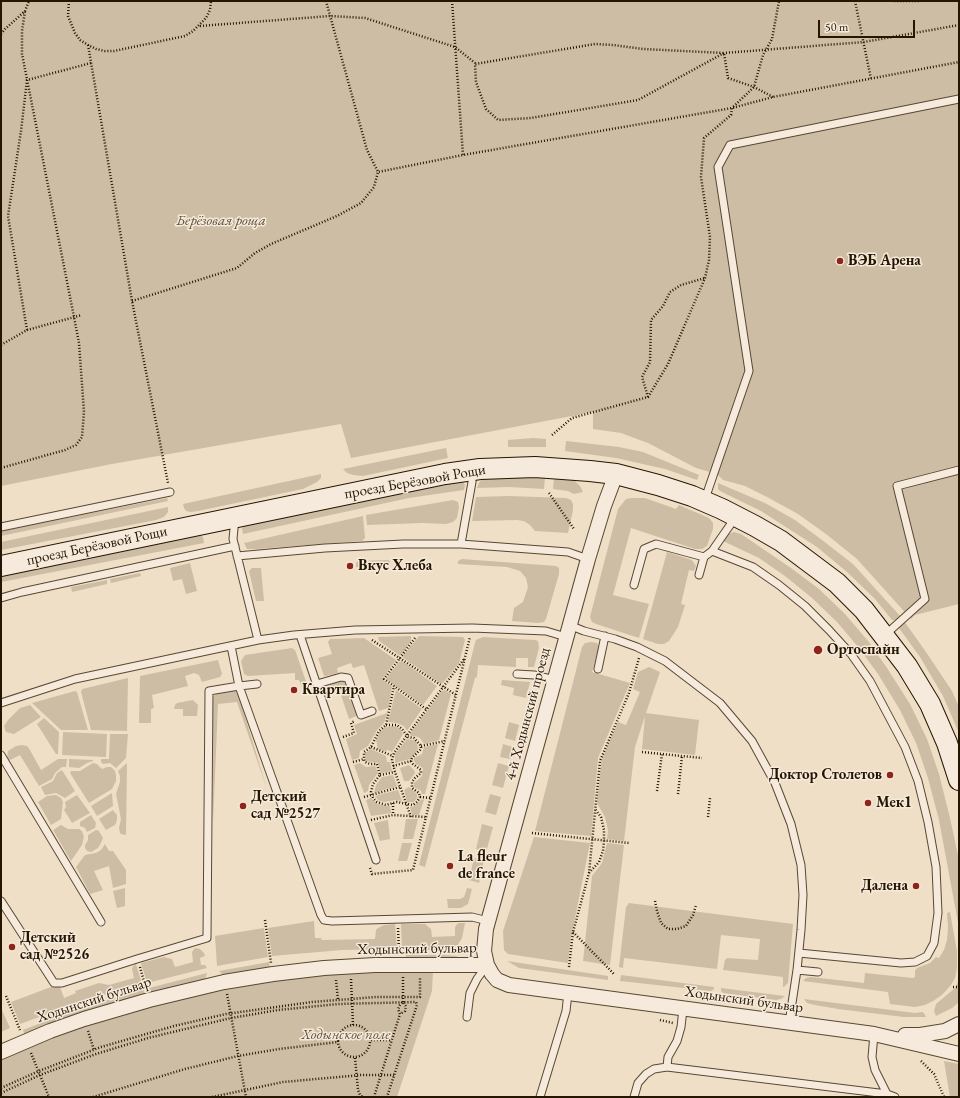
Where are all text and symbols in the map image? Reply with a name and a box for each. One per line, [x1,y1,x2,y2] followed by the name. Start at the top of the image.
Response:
[820,12,917,38] scale bar
[825,19,848,35] text: 50 m
[176,212,266,230] park label: Берёзовая роща
[848,252,921,270] place label: ВЭБ Арена
[835,256,845,266] marker: ВЭБ Арена
[343,461,487,503] street label: проезд Берёзовой Рощи
[25,522,169,570] street label: проезд Берёзовой Рощи
[358,557,432,575] place label: Вкус Хлеба
[345,561,355,571] marker: Вкус Хлеба
[827,641,900,659] place label: Ортоспайн
[812,644,824,656] marker: Ортоспайн
[502,646,554,782] street label: 4-й Ходынский проезд
[302,681,365,699] place label: Квартира
[289,685,299,695] marker: Квартира
[769,766,882,784] place label: Доктор Столетов
[885,770,895,780] marker: Доктор Столетов
[251,788,320,823] place label: Детский сад №2527
[876,794,912,812] place label: Мек1
[863,798,873,808] marker: Мек1
[238,801,248,811] marker: Детский сад №2527
[458,848,515,883] place label: La fleur de france
[445,861,455,871] marker: La fleur de france
[861,877,908,895] place label: Далена
[911,881,921,891] marker: Далена
[20,929,89,964] place label: Детский сад №2526
[357,939,477,959] street label: Ходынский бульвар
[7,942,17,952] marker: Детский сад №2526
[34,973,154,1027] street label: Ходынский бульвар
[684,983,804,1017] street label: Ходынский бульвар
[302,1026,390,1044] park label: Ходынское поле

